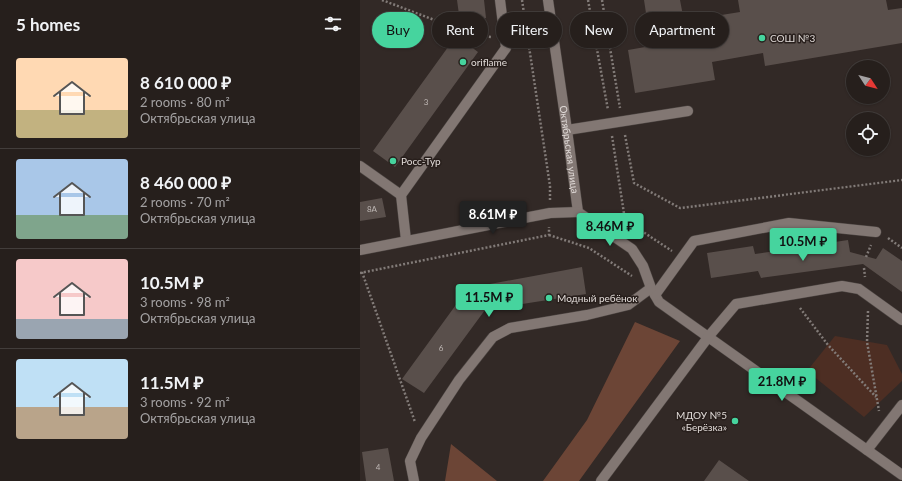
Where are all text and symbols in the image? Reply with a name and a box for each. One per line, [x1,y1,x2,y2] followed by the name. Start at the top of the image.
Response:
[372,12,424,48] chip: Buy
[432,12,488,48] chip: Rent
[496,12,562,48] chip: Filters
[570,12,627,48] chip: New
[635,12,729,48] chip: Apartment
[322,13,344,35] icon: filters
[16,14,80,35] text: 5 homes
[770,32,815,44] place label: СОШ №3
[757,33,767,43] marker: СОШ №3
[471,56,507,68] place label: oriflame
[458,57,468,67] marker: oriflame
[846,60,890,104] north arrow
[846,60,890,156] map controls
[140,72,231,93] text: 8 610 000 ₽
[48,74,96,122] icon: home
[140,94,230,110] text: 2 rooms · 80 m²
[424,97,429,107] house number: 3
[557,105,581,194] street label: Октябрьская улица
[140,110,255,126] text: Октябрьская улица
[846,112,890,156] button: locate
[401,155,441,167] place label: Росс-Тур
[388,156,398,166] marker: Росс-Тур
[140,172,231,193] text: 8 460 000 ₽
[48,175,96,223] icon: home
[140,194,230,210] text: 2 rooms · 70 m²
[456,201,530,235] pin: 8.61M ₽
[367,204,378,214] house number: 8А
[469,206,517,222] text: 8.61M ₽
[140,210,255,226] text: Октябрьская улица
[573,213,647,247] pin: 8.46M ₽
[586,218,634,234] text: 8.46M ₽
[766,228,840,262] pin: 10.5M ₽
[779,233,827,249] text: 10.5M ₽
[140,272,204,293] text: 10.5M ₽
[48,275,96,323] icon: home
[452,284,526,318] pin: 11.5M ₽
[465,289,513,305] text: 11.5M ₽
[557,292,638,304] place label: Модный ребёнок
[544,293,554,303] marker: Модный ребёнок
[140,294,230,310] text: 3 rooms · 98 m²
[140,310,255,326] text: Октябрьская улица
[439,343,444,353] house number: 6
[745,368,819,402] pin: 21.8M ₽
[140,372,204,393] text: 11.5M ₽
[758,373,806,389] text: 21.8M ₽
[48,375,96,423] icon: home
[140,394,230,410] text: 3 rooms · 92 m²
[676,409,727,433] place label: МДОУ №5 «Берёзка»
[140,410,255,426] text: Октябрьская улица
[730,416,740,426] marker: МДОУ №5 «Берёзка»
[376,462,381,472] house number: 4

